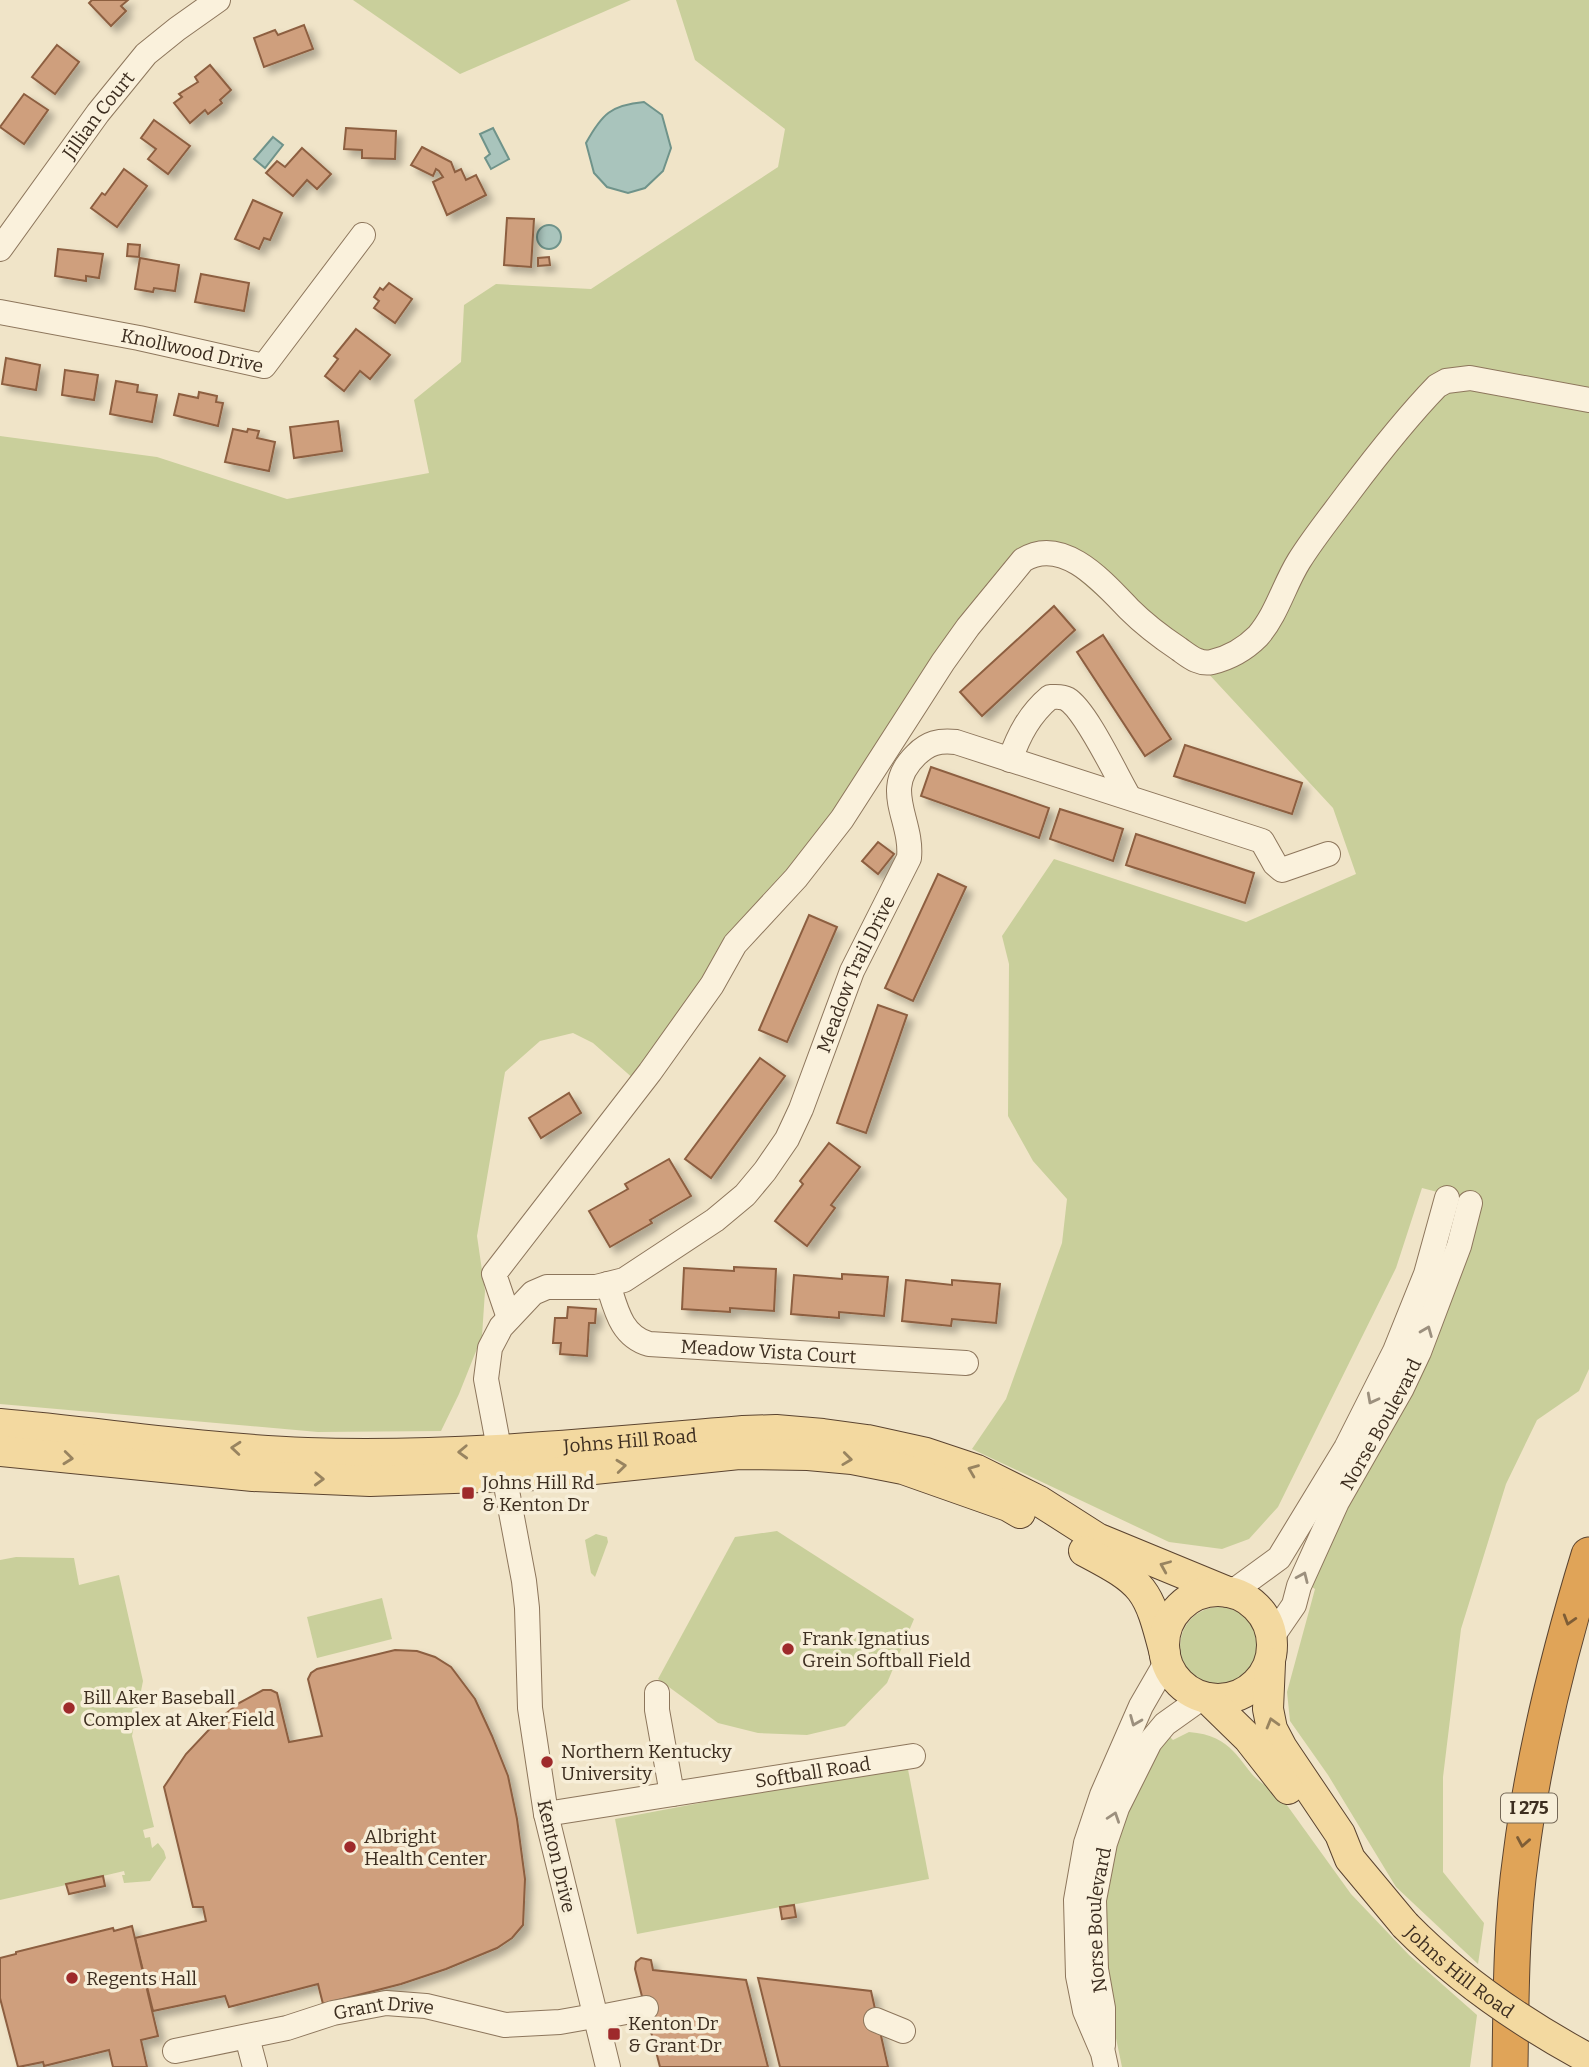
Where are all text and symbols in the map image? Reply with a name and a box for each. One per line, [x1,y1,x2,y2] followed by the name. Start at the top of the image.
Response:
[57,67,139,164] street label: Jillian Court
[119,324,266,378] street label: Knollwood Drive
[812,892,900,1056] street label: Meadow Trail Drive
[1419,1325,1433,1337] one-way arrow
[680,1335,857,1368] street label: Meadow Vista Court
[1335,1355,1426,1494] street label: Norse Boulevard
[1366,1392,1380,1404] one-way arrow
[562,1424,698,1458] street label: Johns Hill Road
[230,1441,241,1456] one-way arrow
[457,1444,468,1459] one-way arrow
[62,1450,74,1465] one-way arrow
[842,1452,853,1467] one-way arrow
[615,1459,627,1474] one-way arrow
[968,1464,980,1478] one-way arrow
[314,1471,325,1486] one-way arrow
[481,1471,595,1516] place label: Johns Hill Rd & Kenton Dr
[460,1485,476,1501] marker: Johns Hill Rd & Kenton Dr
[1159,1560,1172,1574] one-way arrow
[1295,1572,1309,1584] one-way arrow
[1563,1614,1578,1626] one-way arrow
[802,1627,971,1672] place label: Frank Ignatius Grein Softball Field
[780,1641,796,1657] marker: Frank Ignatius Grein Softball Field
[83,1686,275,1731] place label: Bill Aker Baseball Complex at Aker Field
[61,1700,77,1716] marker: Bill Aker Baseball Complex at Aker Field
[1130,1715,1144,1727] one-way arrow
[1266,1717,1281,1729] one-way arrow
[561,1740,733,1785] place label: Northern Kentucky University
[753,1752,872,1793] street label: Softball Road
[539,1754,555,1770] marker: Northern Kentucky University
[1501,1794,1557,1822] road number: I 275
[532,1797,581,1915] street label: Kenton Drive
[1106,1811,1120,1823] one-way arrow
[364,1825,488,1870] place label: Albright Health Center
[1516,1837,1531,1848] one-way arrow
[342,1839,358,1855] marker: Albright Health Center
[1083,1845,1116,1995] street label: Norse Boulevard
[1399,1920,1518,2023] street label: Johns Hill Road
[86,1967,197,1990] place label: Regents Hall
[64,1970,80,1986] marker: Regents Hall
[331,1992,436,2025] street label: Grant Drive
[628,2012,722,2057] place label: Kenton Dr & Grant Dr
[606,2026,622,2042] marker: Kenton Dr & Grant Dr

